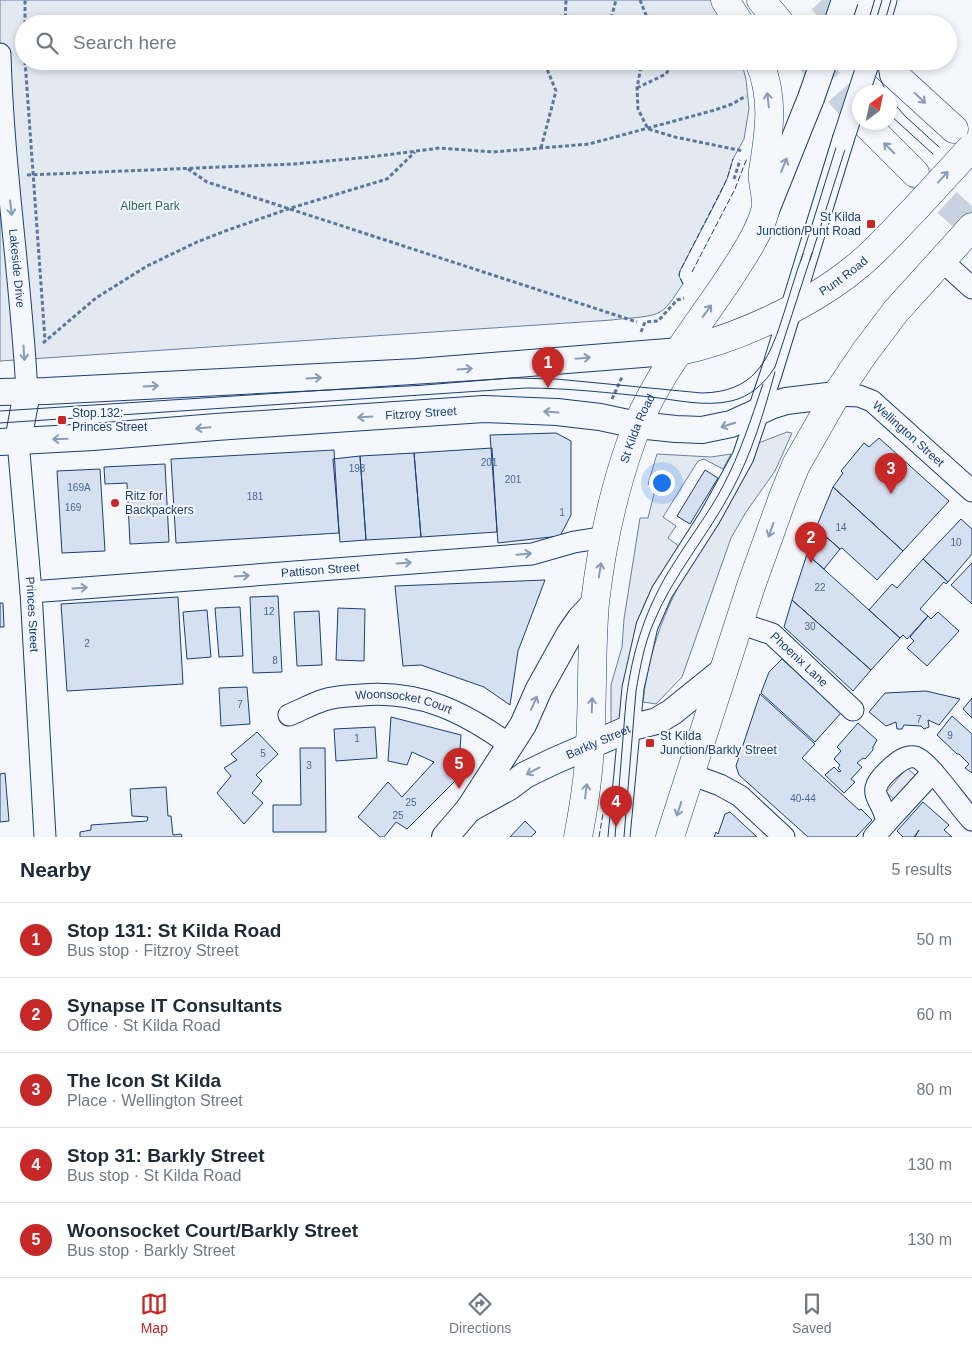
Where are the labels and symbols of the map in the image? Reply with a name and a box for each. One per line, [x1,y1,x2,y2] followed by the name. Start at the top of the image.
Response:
[852,85,897,130] north arrow
[763,92,773,108] one-way arrow
[913,92,926,104] one-way arrow
[883,142,896,154] one-way arrow
[780,157,789,173] one-way arrow
[937,171,949,184] one-way arrow
[120,199,181,213] park label: Albert Park
[6,200,16,216] one-way arrow
[756,210,861,238] place label: St Kilda Junction/Punt Road
[865,218,877,230] marker: St Kilda Junction/Punt Road
[6,228,28,309] street label: Lakeside Drive
[817,254,870,299] street label: Punt Road
[702,304,712,318] one-way arrow
[20,345,29,361] one-way arrow
[532,347,564,388] pin: 1
[574,353,590,362] one-way arrow
[457,364,473,373] one-way arrow
[305,373,321,382] one-way arrow
[143,382,159,391] one-way arrow
[617,392,658,465] street label: St Kilda Road
[870,398,948,470] street label: Wellington Street
[385,404,458,423] street label: Fitzroy Street
[72,406,148,434] place label: Stop 132: Princes Street
[544,407,560,416] one-way arrow
[357,412,373,421] one-way arrow
[56,414,68,426] marker: Stop 132: Princes Street
[721,420,737,430] one-way arrow
[195,423,211,433] one-way arrow
[52,434,68,443] one-way arrow
[875,453,907,494] pin: 3
[481,457,498,468] house number: 201
[349,463,366,474] house number: 193
[649,470,675,496] your location
[505,474,522,485] house number: 201
[67,482,91,493] house number: 169A
[125,489,194,517] place label: Ritz for Backpackers
[247,491,264,502] house number: 181
[109,497,121,509] marker: Ritz for Backpackers
[65,502,82,513] house number: 169
[559,507,565,518] house number: 1
[766,522,775,537] one-way arrow
[795,522,827,563] pin: 2
[835,522,847,533] house number: 14
[950,537,962,548] house number: 10
[516,550,532,559] one-way arrow
[396,559,412,568] one-way arrow
[280,560,361,580] street label: Pattison Street
[596,562,606,578] one-way arrow
[234,571,250,580] one-way arrow
[23,576,41,653] street label: Princes Street
[814,582,826,593] house number: 22
[71,583,87,593] one-way arrow
[263,606,275,617] house number: 12
[804,621,816,632] house number: 30
[768,629,831,690] street label: Phoenix Lane
[84,638,90,649] house number: 2
[272,655,278,666] house number: 8
[355,687,455,717] street label: Woonsocket Court
[529,696,539,711] one-way arrow
[587,697,596,713] one-way arrow
[237,699,243,710] house number: 7
[916,714,922,725] house number: 7
[564,722,633,762] street label: Barkly Street
[660,729,777,757] place label: St Kilda Junction/Barkly Street
[947,730,953,741] house number: 9
[354,733,360,744] house number: 1
[644,737,656,749] marker: St Kilda Junction/Barkly Street
[260,748,266,759] house number: 5
[443,748,475,789] pin: 5
[306,760,312,771] house number: 3
[526,767,541,776] one-way arrow
[581,783,591,799] one-way arrow
[600,786,632,827] pin: 4
[790,793,816,804] house number: 40-44
[405,797,417,808] house number: 25
[673,801,683,817] one-way arrow
[392,810,404,821] house number: 25

